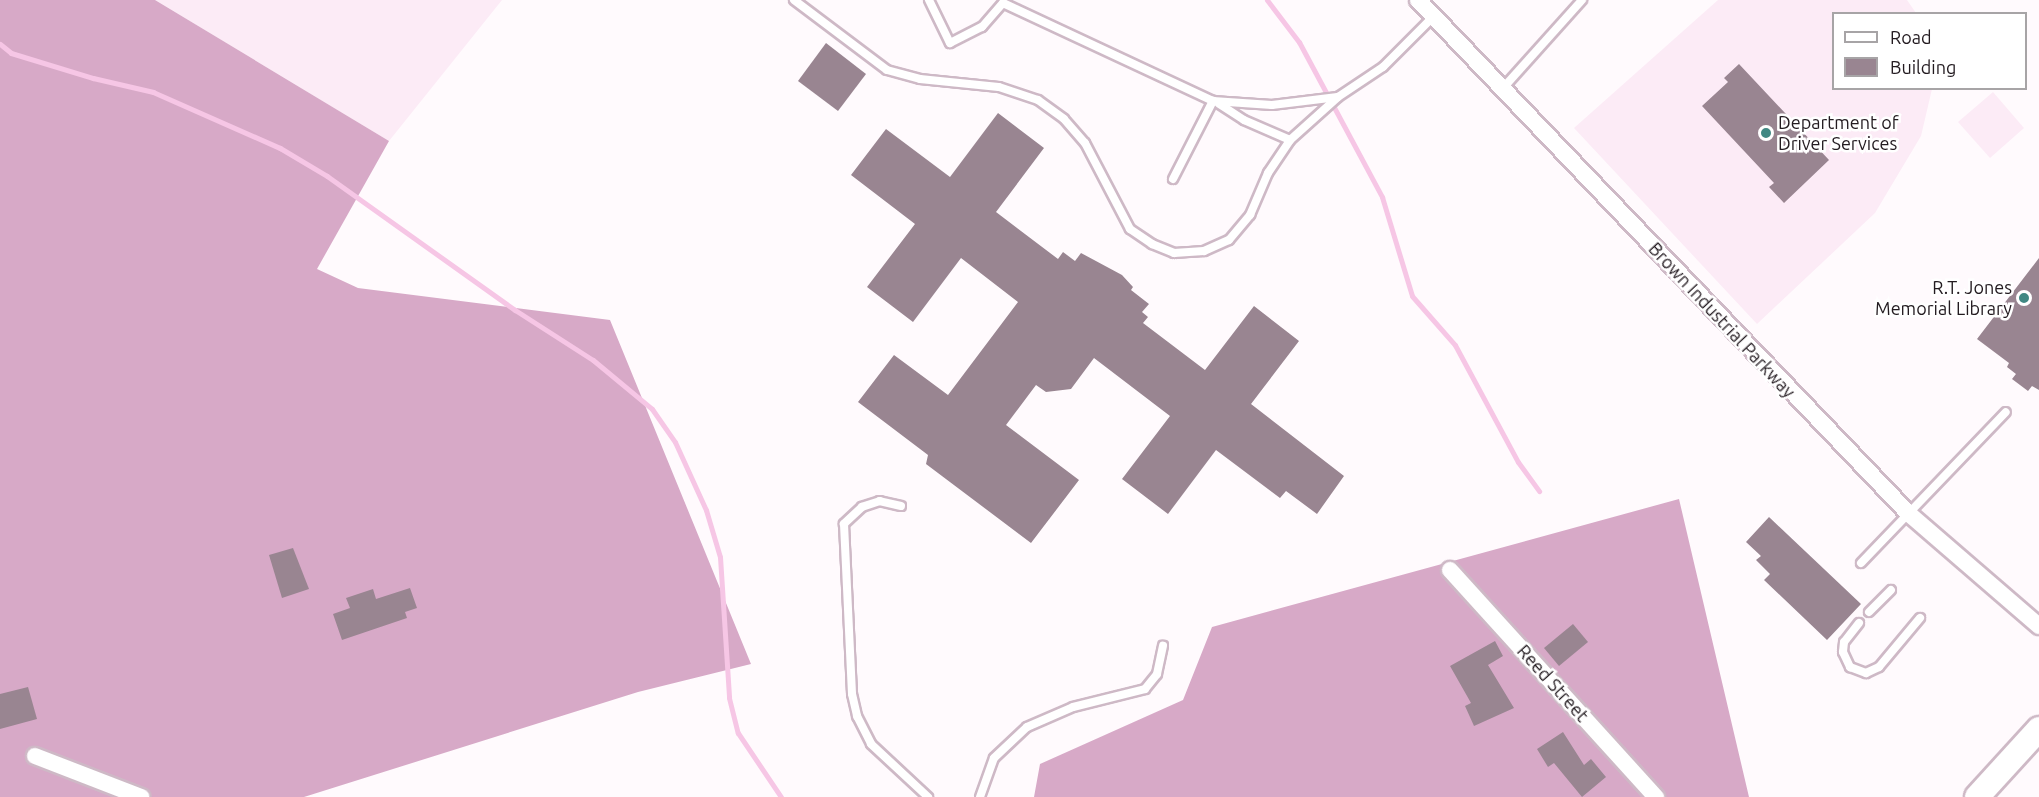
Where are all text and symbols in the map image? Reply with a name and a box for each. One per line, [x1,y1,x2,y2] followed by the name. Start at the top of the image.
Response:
[1832,12,2027,90] legend
[1890,27,1932,47] text: Road
[1890,57,1956,77] text: Building
[1778,112,1899,154] place label: Department of Driver Services
[1759,126,1773,140] marker: Department of Driver Services
[1644,238,1800,402] street label: Brown Industrial Parkway
[1875,277,2012,320] place label: R.T. Jones Memorial Library
[2017,291,2031,305] marker: R.T. Jones Memorial Library
[1513,640,1593,726] street label: Reed Street

